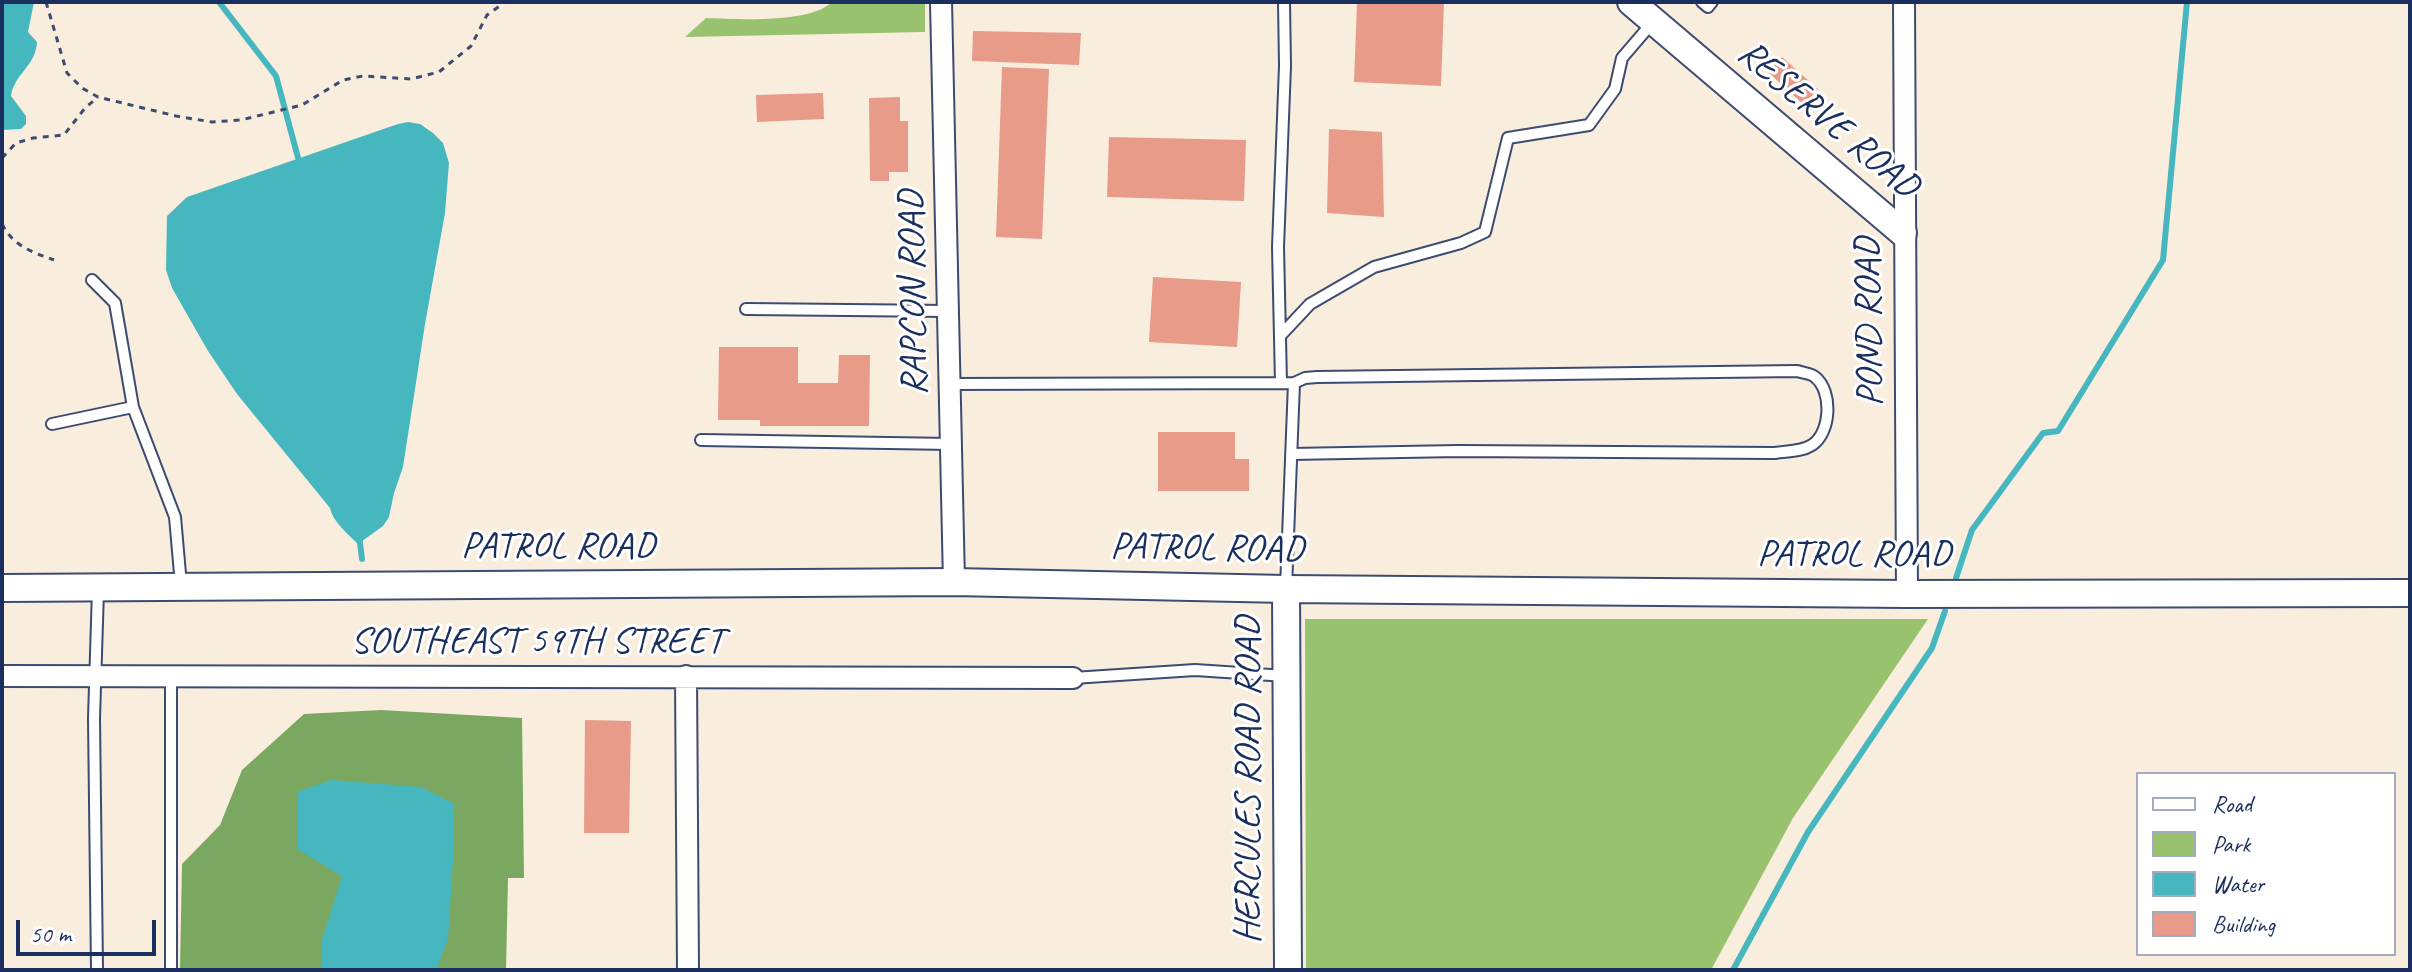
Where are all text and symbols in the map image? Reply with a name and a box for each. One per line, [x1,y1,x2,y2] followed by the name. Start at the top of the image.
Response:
[1728,31,1928,209] street label: RESERVE ROAD
[889,190,939,396] street label: RAPCON ROAD
[1846,237,1894,407] street label: POND ROAD
[461,524,655,570] street label: PATROL ROAD
[1110,525,1304,573] street label: PATROL ROAD
[1757,532,1951,578] street label: PATROL ROAD
[1226,616,1272,944] street label: HERCULES ROAD ROAD
[350,619,724,665] street label: SOUTHEAST 59TH STREET
[2136,772,2396,956] legend
[2212,789,2252,819] text: Road
[2212,829,2250,859] text: Park
[2212,869,2264,899] text: Water
[20,904,160,954] scale bar
[2212,909,2275,939] text: Building
[30,919,71,949] text: 50 m

